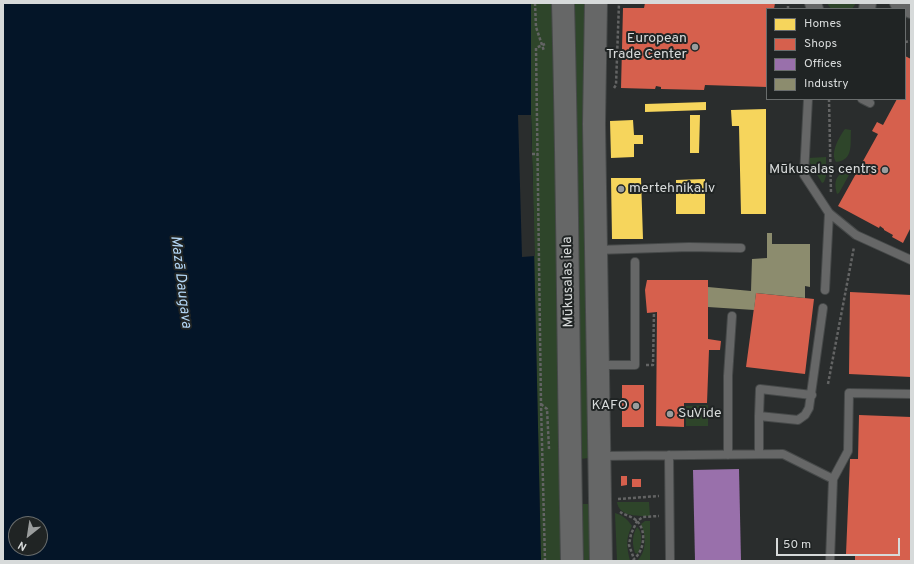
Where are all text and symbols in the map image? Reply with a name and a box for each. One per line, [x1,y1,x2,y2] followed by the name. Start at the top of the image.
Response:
[766,8,906,100] legend
[804,16,841,32] text: Homes
[606,31,687,64] place label: European Trade Center
[804,36,837,52] text: Shops
[690,42,700,52] marker: European Trade Center
[804,56,842,72] text: Offices
[804,76,849,92] text: Industry
[769,162,877,178] place label: Mūkusalas centrs
[880,165,890,175] marker: Mūkusalas centrs
[629,181,715,197] place label: mertehnika.lv
[616,184,626,194] marker: mertehnika.lv
[165,235,195,329] water label: Mazā Daugava
[560,236,578,328] street label: Mūkusalas iela
[592,398,628,414] place label: KAFO
[631,401,641,411] marker: KAFO
[678,406,721,422] place label: SuVide
[665,409,675,419] marker: SuVide
[8,516,48,556] north arrow
[778,530,902,556] scale bar
[16,537,29,554] text: N
[783,537,811,553] text: 50 m

